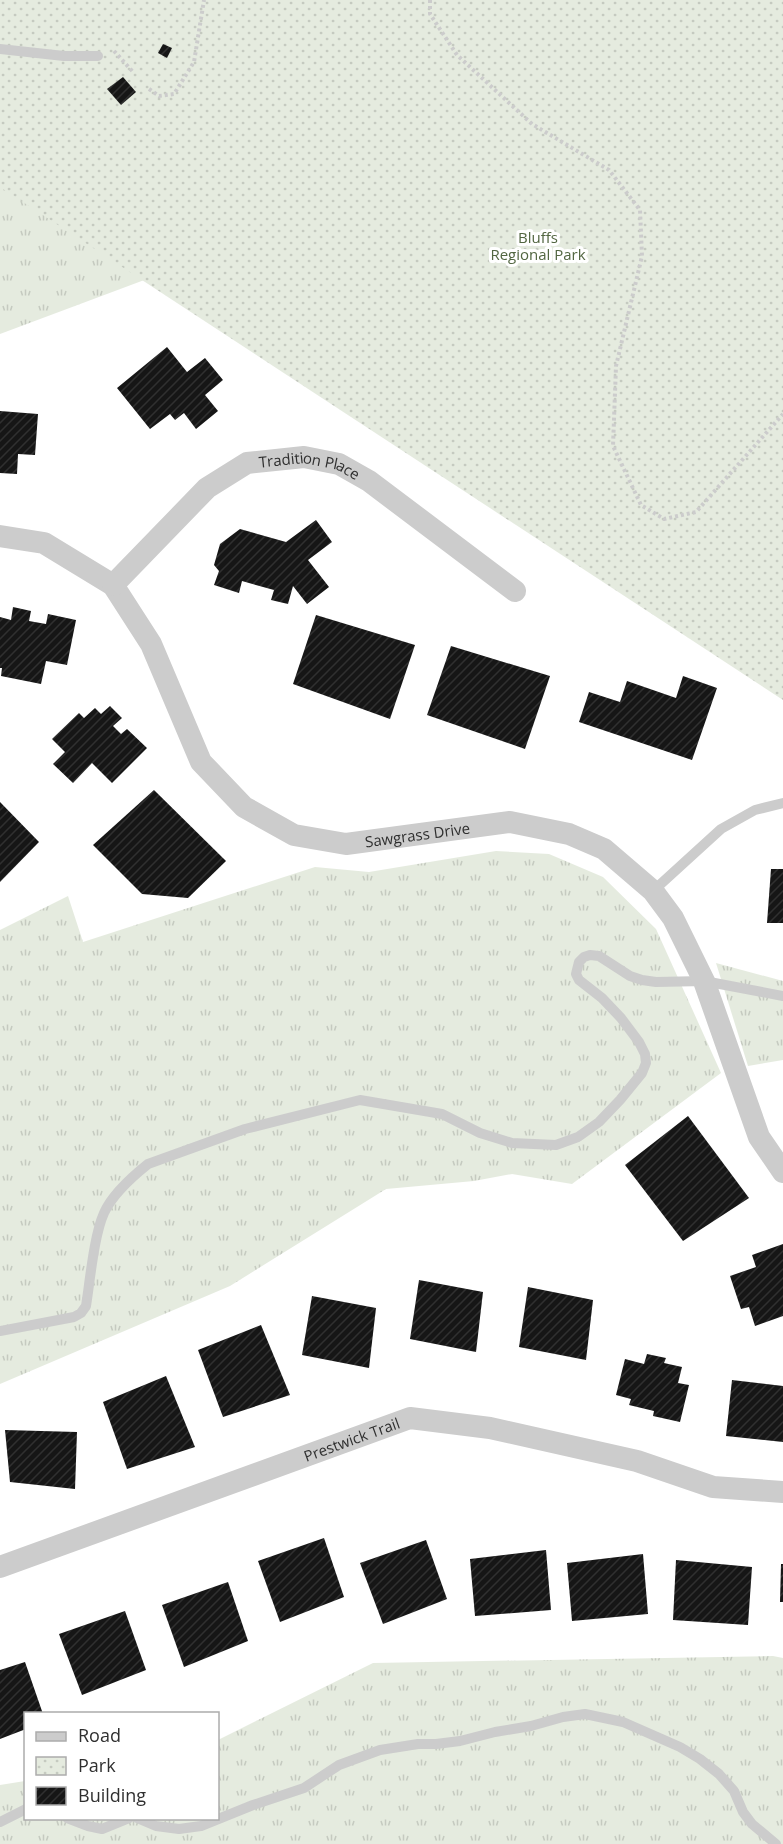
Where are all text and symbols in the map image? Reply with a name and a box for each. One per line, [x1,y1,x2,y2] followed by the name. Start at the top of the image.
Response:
[490,227,586,264] park label: Bluffs Regional Park
[258,447,364,484] street label: Tradition Place
[364,817,471,851] street label: Sawgrass Drive
[301,1413,402,1466] street label: Prestwick Trail
[24,1712,219,1820] legend
[78,1723,121,1747] text: Road
[78,1753,116,1777] text: Park
[78,1783,146,1807] text: Building

